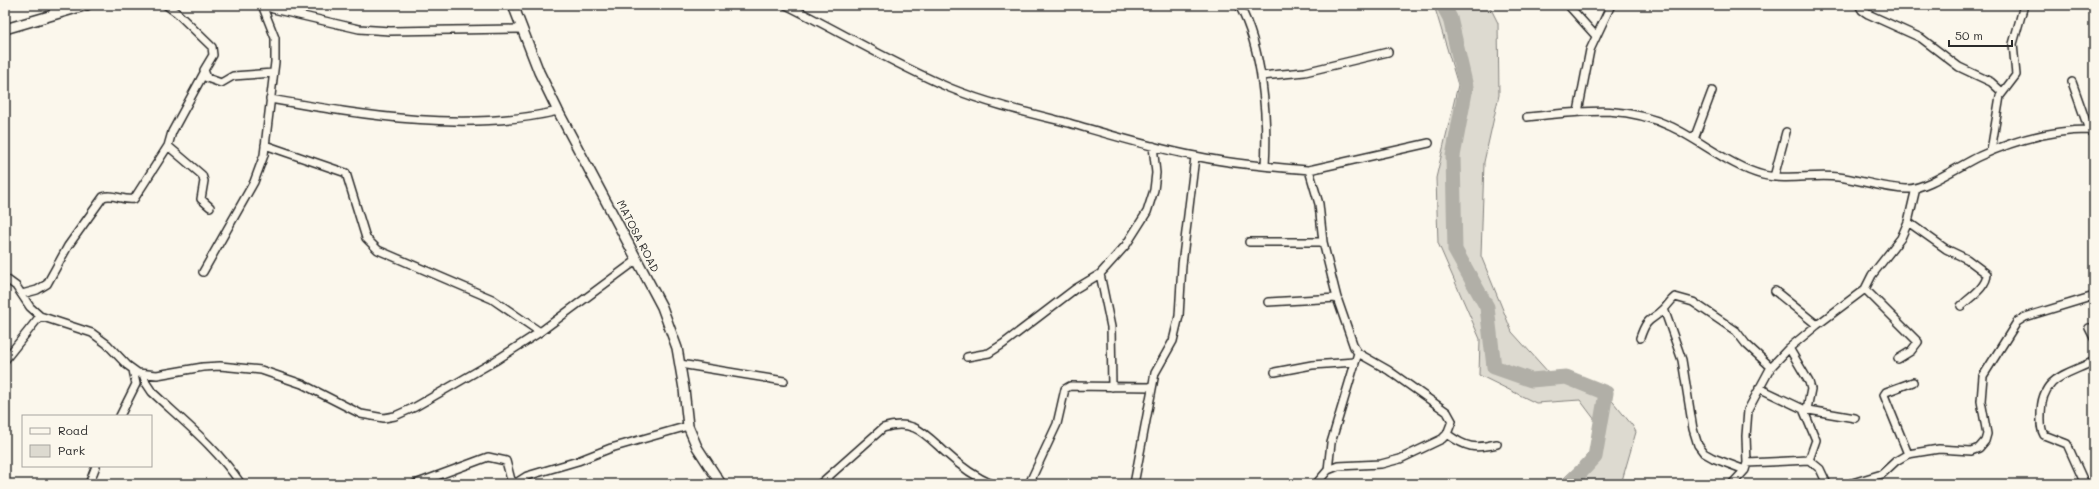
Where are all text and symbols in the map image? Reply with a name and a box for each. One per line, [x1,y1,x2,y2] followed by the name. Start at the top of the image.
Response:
[1949,22,2012,48] scale bar
[1955,27,1983,43] text: 50 m
[614,197,663,275] street label: MATOSA ROAD
[22,415,152,467] legend
[58,422,88,438] text: Road
[58,442,85,458] text: Park

